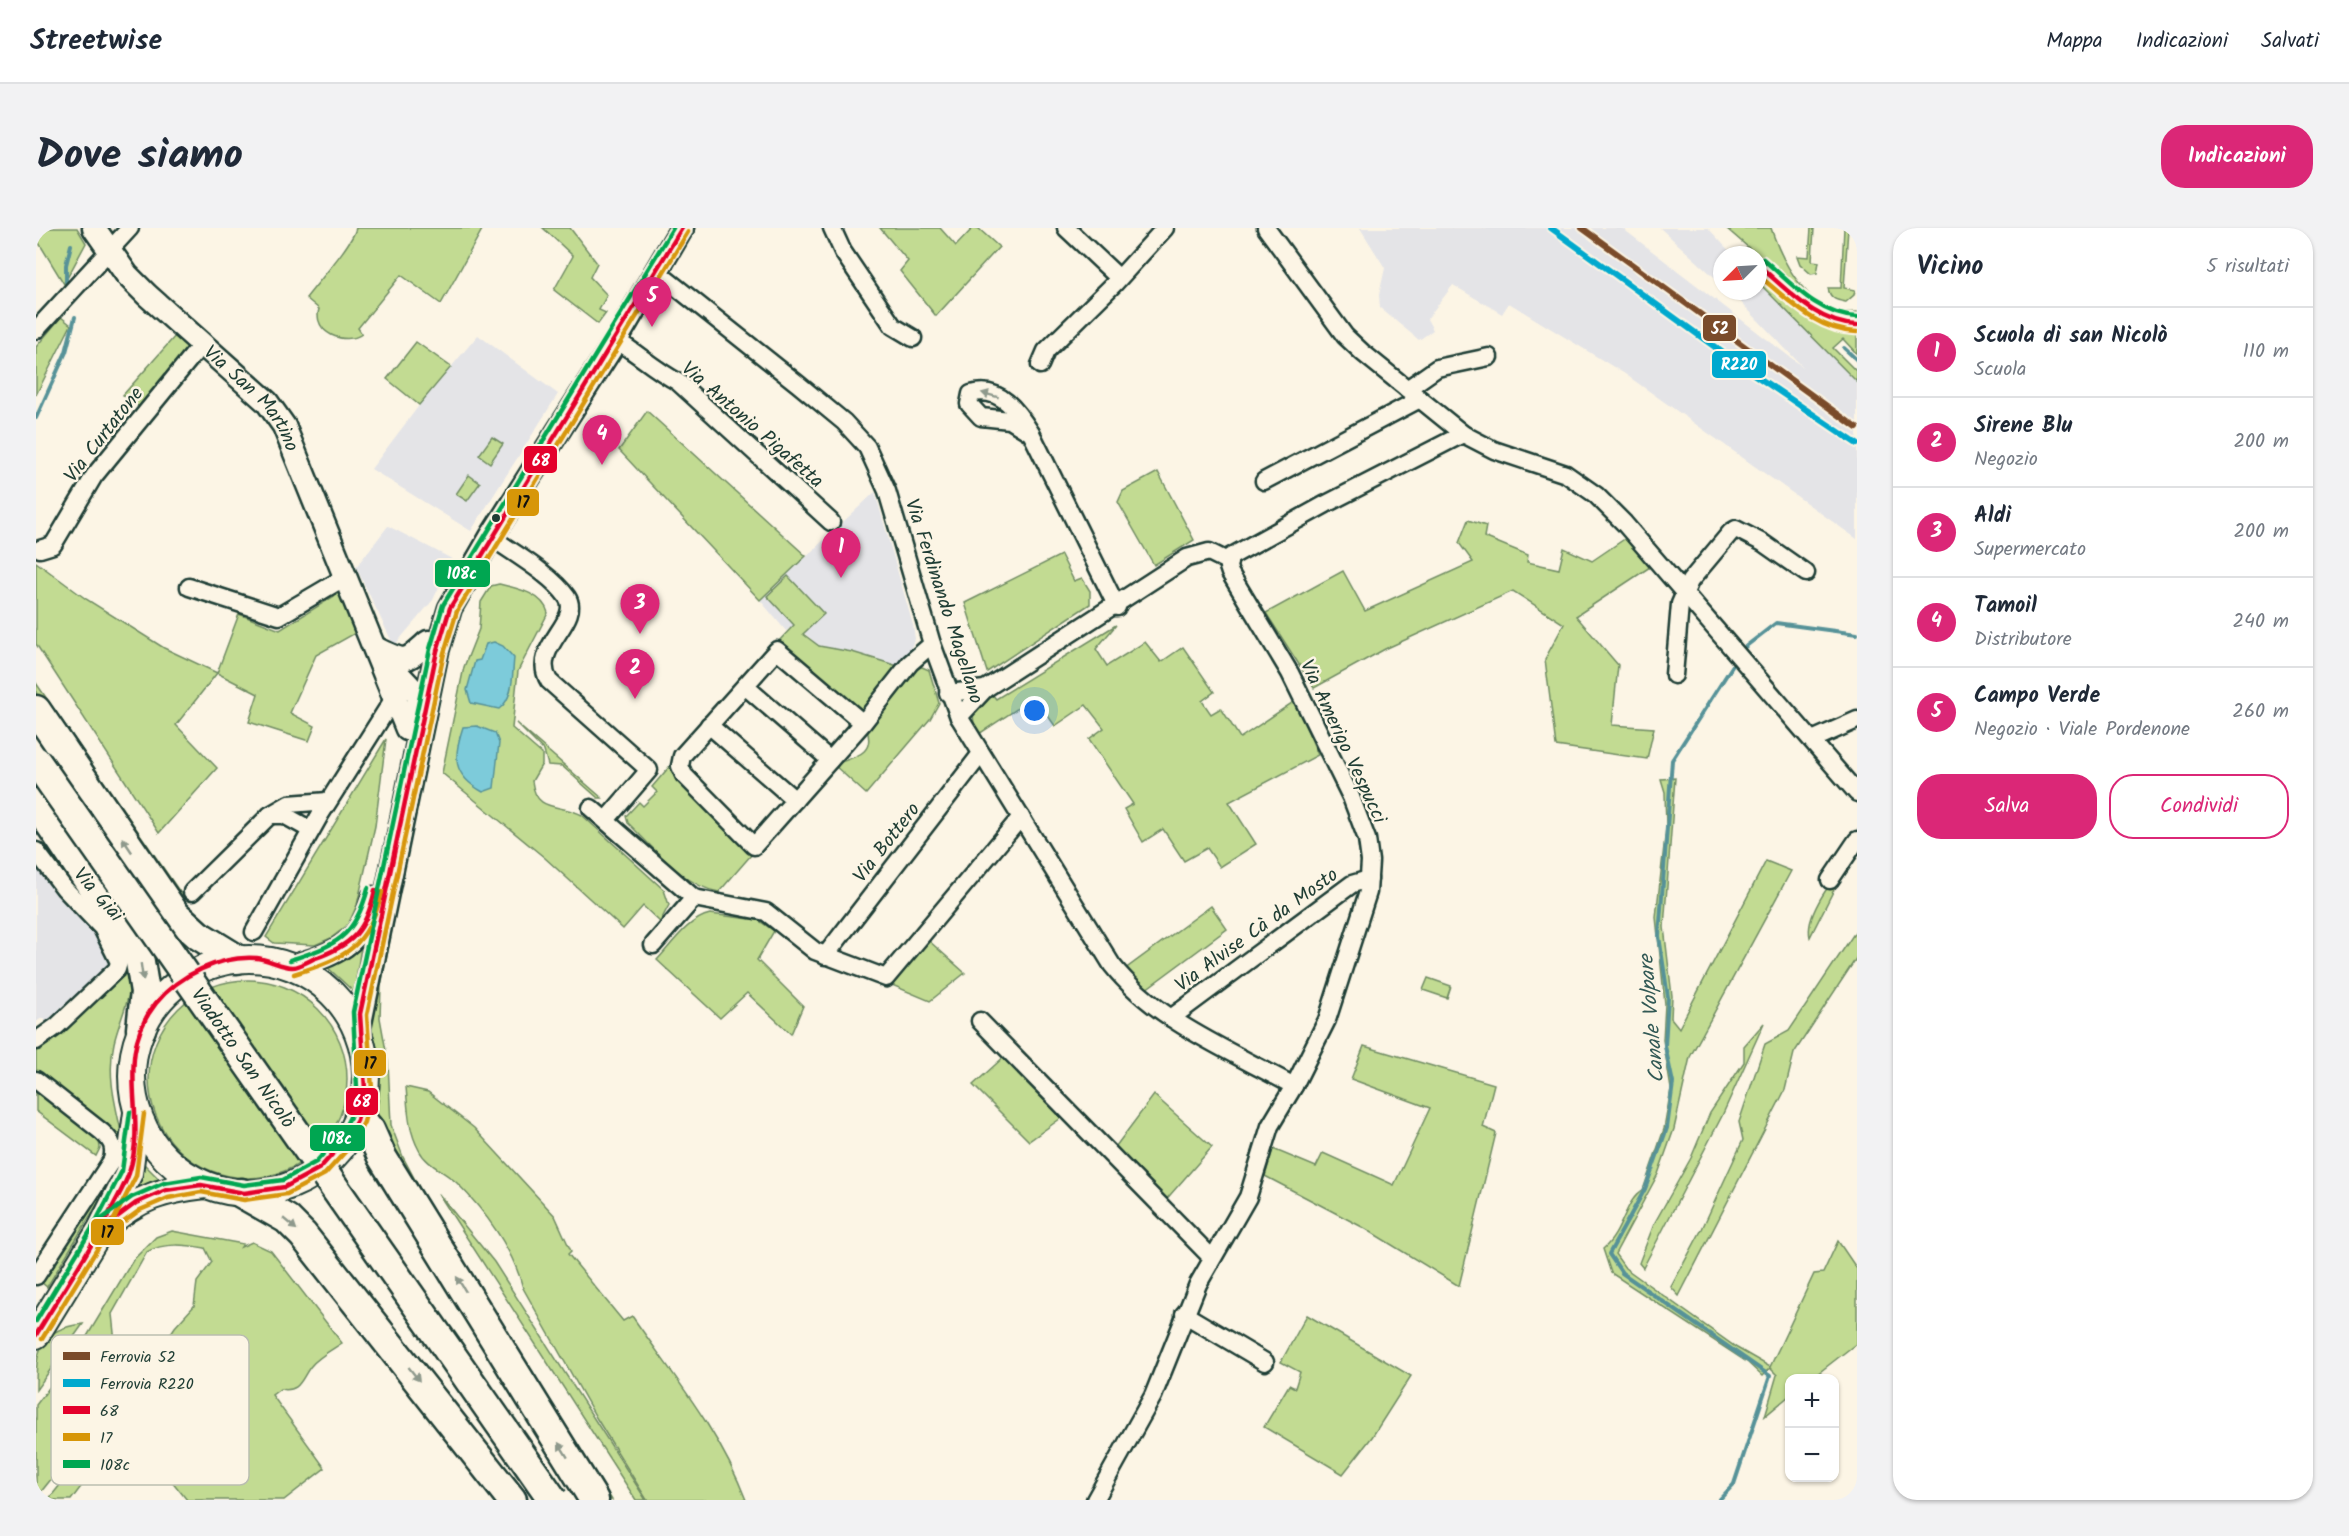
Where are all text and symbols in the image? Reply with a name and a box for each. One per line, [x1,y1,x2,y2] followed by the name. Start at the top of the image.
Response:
[30,19,162,64] text: Streetwise
[2046,25,2103,58] text: Mappa
[2136,25,2228,58] text: Indicazioni
[2261,25,2319,58] text: Salvati
[36,123,243,190] text: Dove siamo
[2161,125,2313,188] button: Indicazioni
[1713,246,1767,300] north arrow
[1917,246,1983,288] text: Vicino
[2206,251,2289,283] text: 5 risultati
[632,278,672,327] pin: 5
[1702,314,1737,342] line badge: 52
[1710,317,1729,342] text: 52
[1974,319,2168,354] text: Scuola di san Nicolò
[1933,336,1940,368] text: 1
[2243,336,2289,368] text: 110 m
[195,338,307,457] street label: Via San Martino
[1711,350,1767,379] line badge: R220
[1721,353,1758,378] text: R220
[673,354,830,497] street label: Via Antonio Pigafetta
[1974,354,2026,386] text: Scuola
[57,380,152,490] street label: Via Curtatone
[981,390,999,399] one-way arrow
[1974,409,2072,444] text: Sirene Blu
[582,416,622,465] pin: 4
[1931,426,1942,458] text: 2
[2233,426,2289,458] text: 200 m
[1974,444,2038,476] text: Negozio
[523,445,558,474] line badge: 68
[532,449,551,474] text: 68
[506,488,540,517] line badge: 17
[517,491,530,516] text: 17
[895,495,991,708] street label: Via Ferdinando Magellano
[1974,499,2011,534] text: Aldi
[490,512,502,524] unlabelled marker
[1931,516,1942,548] text: 3
[2233,516,2289,548] text: 200 m
[822,528,860,578] pin: 1
[1974,534,2086,566] text: Supermercato
[434,559,491,588] line badge: 108c
[447,562,477,587] text: 108c
[620,584,660,634] pin: 3
[1974,589,2037,624] text: Tamoil
[1931,606,1942,638] text: 4
[2232,606,2289,638] text: 240 m
[1974,624,2072,656] text: Distributore
[616,650,654,699] pin: 2
[1290,655,1395,830] street label: Via Amerigo Vespucci
[1974,679,2100,714] text: Campo Verde
[1020,696,1049,725] your location
[1931,696,1942,728] text: 5
[2232,696,2289,728] text: 260 m
[1974,714,2190,746] text: Negozio · Viale Pordenone
[1917,774,2097,839] button: Salva
[2109,774,2289,839] button: Condividi
[846,796,929,890] street label: Via Bottero
[121,838,133,854] one-way arrow
[1169,860,1346,1001] street label: Via Alvise Cà da Mosto
[64,861,131,931] street label: Via Giai
[1630,951,1675,1084] water label: Canale Volpare
[137,962,146,981] one-way arrow
[181,982,302,1136] street label: Viadotto San Nicolò
[353,1049,387,1077] line badge: 17
[364,1052,377,1077] text: 17
[345,1087,379,1116] line badge: 68
[353,1090,372,1115] text: 68
[309,1124,366,1152] line badge: 108c
[322,1127,352,1152] text: 108c
[282,1217,298,1230] one-way arrow
[90,1218,125,1246] line badge: 17
[101,1221,114,1246] text: 17
[456,1276,467,1292] one-way arrow
[51,1335,249,1485] legend
[100,1345,176,1370] text: Ferrovia 52
[408,1366,420,1381] one-way arrow
[100,1372,194,1397] text: Ferrovia R220
[1785,1374,1839,1482] map controls
[1785,1374,1839,1428] button: +
[100,1399,119,1424] text: 68
[100,1426,113,1451] text: 17
[1785,1428,1839,1482] button: −
[558,1442,569,1458] one-way arrow
[100,1453,130,1478] text: 108c

